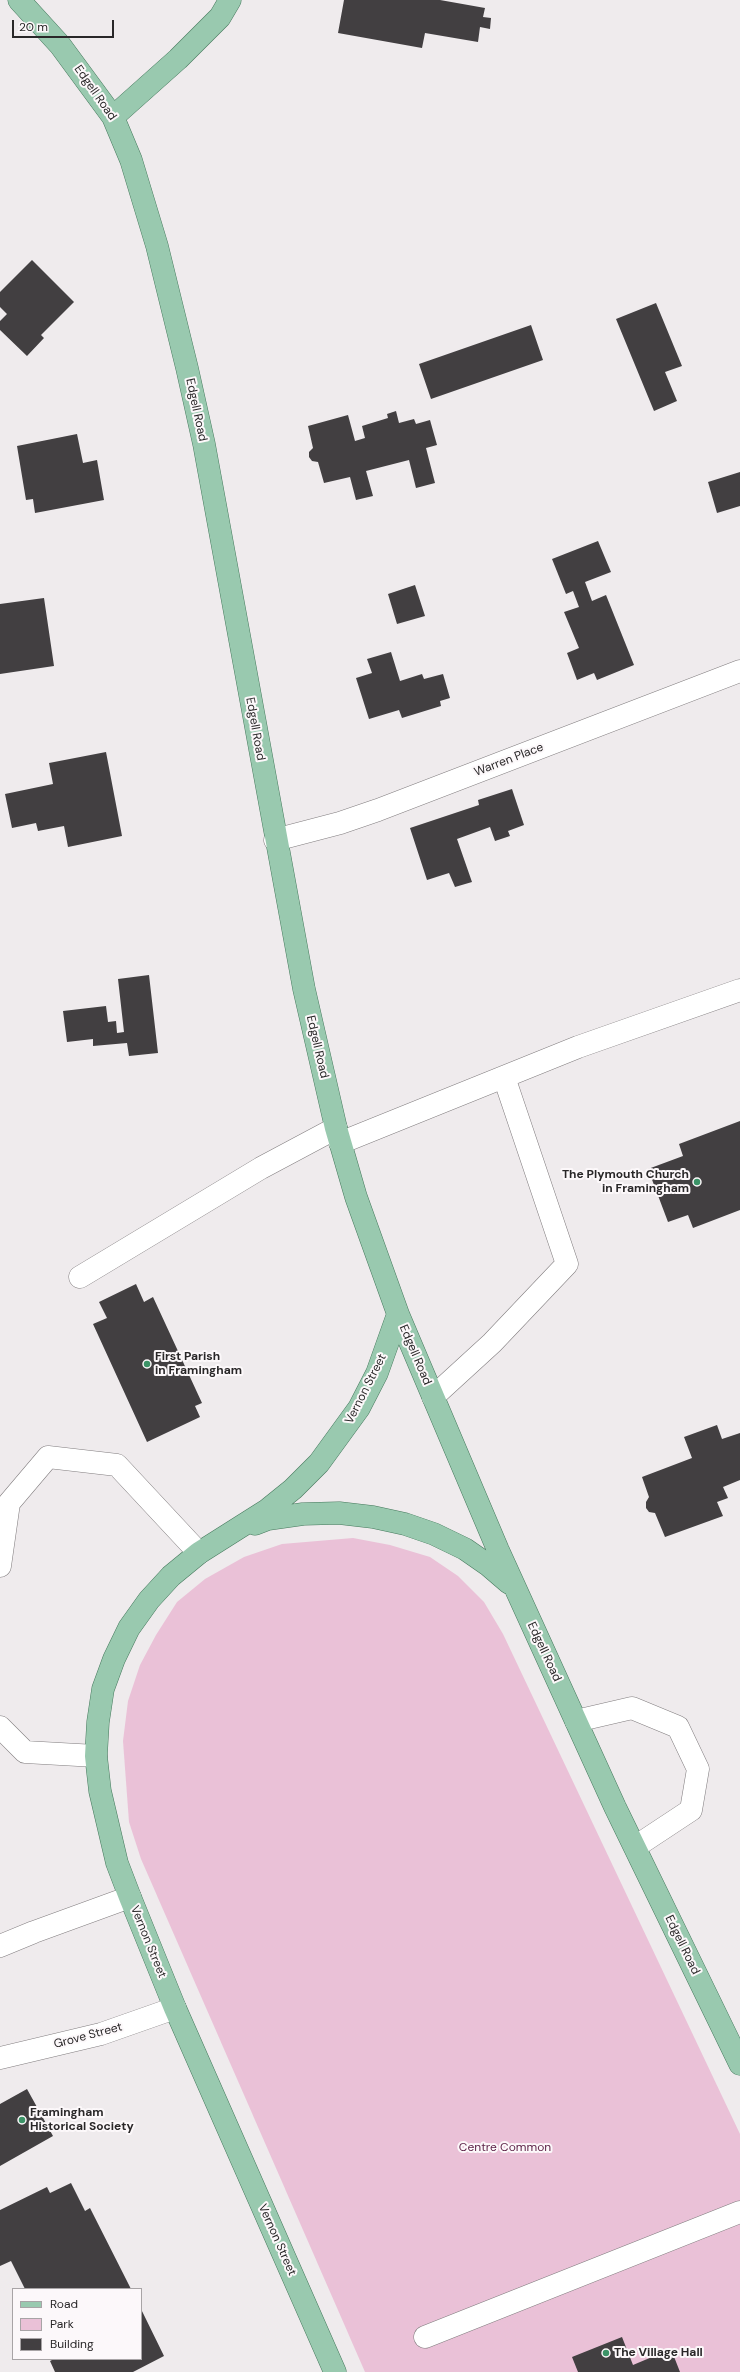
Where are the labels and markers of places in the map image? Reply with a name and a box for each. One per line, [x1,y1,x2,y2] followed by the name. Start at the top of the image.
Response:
[562,1168,689,1196] place label: The Plymouth Church in Framingham
[692,1177,702,1187] marker: The Plymouth Church in Framingham
[155,1350,242,1378] place label: First Parish in Framingham
[142,1359,152,1369] marker: First Parish in Framingham
[30,2106,134,2134] place label: Framingham Historical Society
[17,2115,27,2125] marker: Framingham Historical Society
[614,2346,703,2360] place label: The Village Hall
[601,2348,611,2358] marker: The Village Hall

